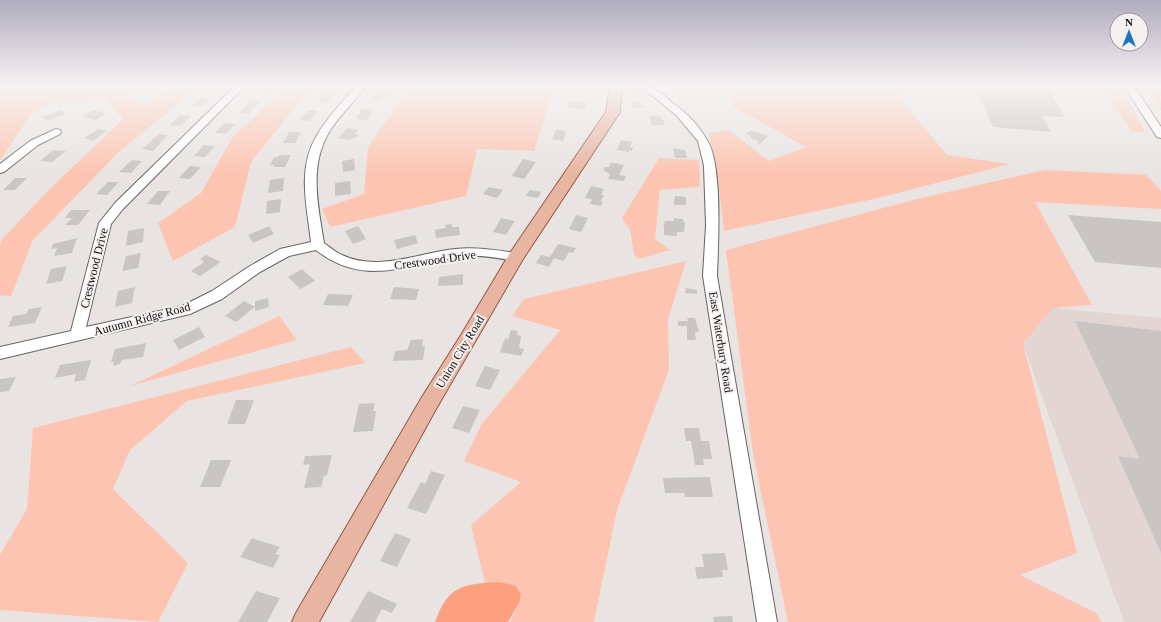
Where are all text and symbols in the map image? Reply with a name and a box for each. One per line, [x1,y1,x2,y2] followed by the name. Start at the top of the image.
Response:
[1109,12,1149,52] north arrow
[1125,16,1133,28] text: N
[77,226,111,310] street label: Crestwood Drive
[393,247,477,273] street label: Crestwood Drive
[706,290,736,394] street label: East Waterbury Road
[92,299,192,339] street label: Autumn Ridge Road
[433,313,487,391] street label: Union City Road

